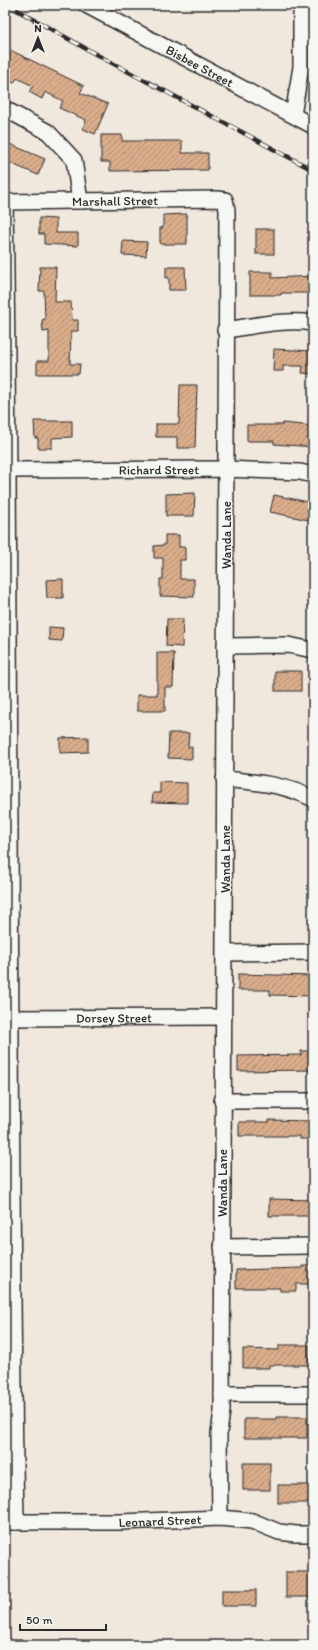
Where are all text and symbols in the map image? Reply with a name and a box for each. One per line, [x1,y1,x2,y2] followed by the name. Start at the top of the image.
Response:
[18,18,58,58] north arrow
[34,22,42,35] text: N
[163,42,236,90] street label: Bisbee Street
[72,193,158,209] street label: Marshall Street
[119,462,199,477] street label: Richard Street
[219,501,234,569] street label: Wanda Lane
[218,825,233,893] street label: Wanda Lane
[76,1010,152,1026] street label: Dorsey Street
[215,1149,230,1217] street label: Wanda Lane
[118,1512,202,1530] street label: Leonard Street
[20,1606,106,1632] scale bar
[26,1613,52,1627] text: 50 m

